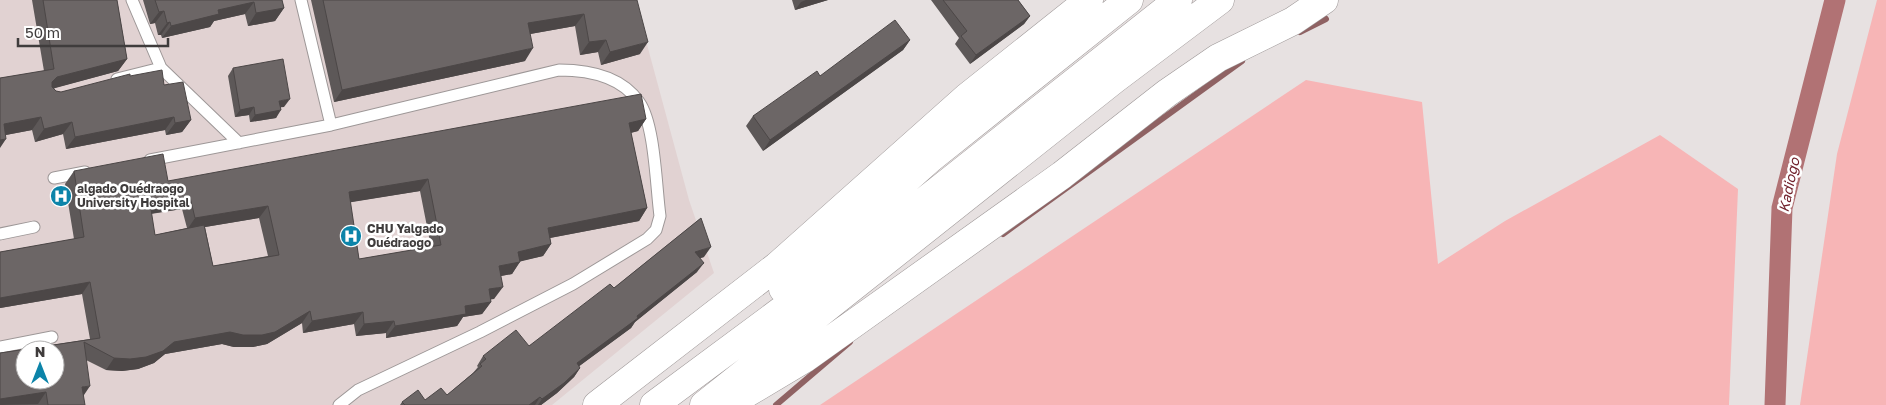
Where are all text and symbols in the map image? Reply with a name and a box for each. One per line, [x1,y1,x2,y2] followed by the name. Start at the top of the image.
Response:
[18,15,168,47] scale bar
[25,23,60,41] text: 50 m
[1774,155,1803,214] water label: Kadiogo
[77,181,190,210] place label: algado Ouédraogo University Hospital
[49,184,73,208] hospital icon: algado Ouédraogo University Hospital
[367,221,444,250] place label: CHU Yalgado Ouédraogo
[339,224,363,248] hospital icon: CHU Yalgado Ouédraogo
[15,340,65,390] north arrow
[35,343,45,360] text: N

